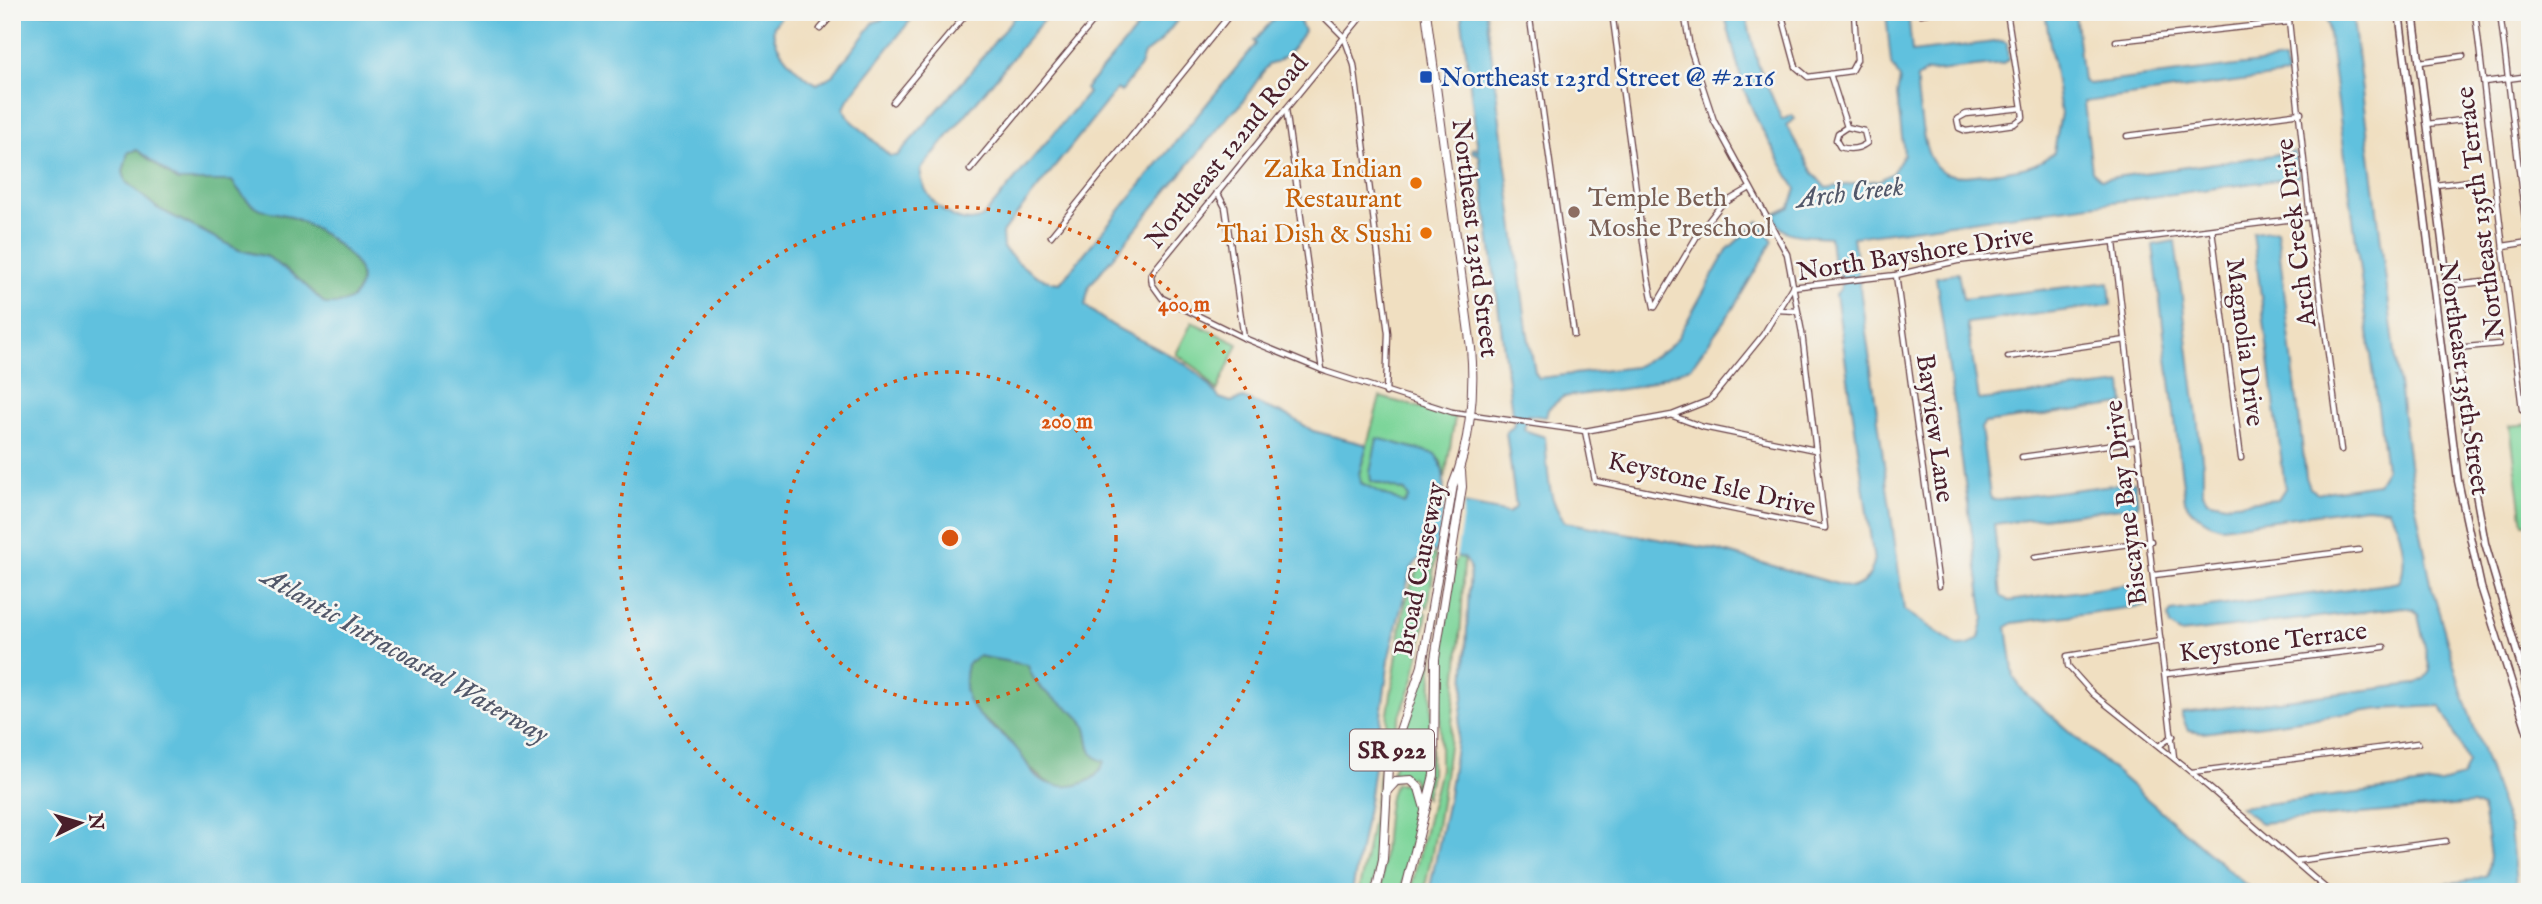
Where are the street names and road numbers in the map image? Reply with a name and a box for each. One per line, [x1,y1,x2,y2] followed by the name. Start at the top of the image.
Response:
[1138,48,1316,256] street label: Northeast 122nd Road
[2449,85,2512,341] street label: Northeast 135th Terrace
[1444,117,1506,359] street label: Northeast 123rd Street
[2269,137,2325,330] street label: Arch Creek Drive
[1795,219,2036,289] street label: North Bayshore Drive
[2218,256,2271,428] street label: Magnolia Drive
[2431,259,2496,498] street label: Northeast 135th Street
[1908,352,1961,505] street label: Bayview Lane
[2097,398,2155,608] street label: Biscayne Bay Drive
[1604,444,1819,524] street label: Keystone Isle Drive
[1387,479,1454,659] street label: Broad Causeway
[2177,615,2369,670] street label: Keystone Terrace
[1350,730,1434,770] road number: SR 922

